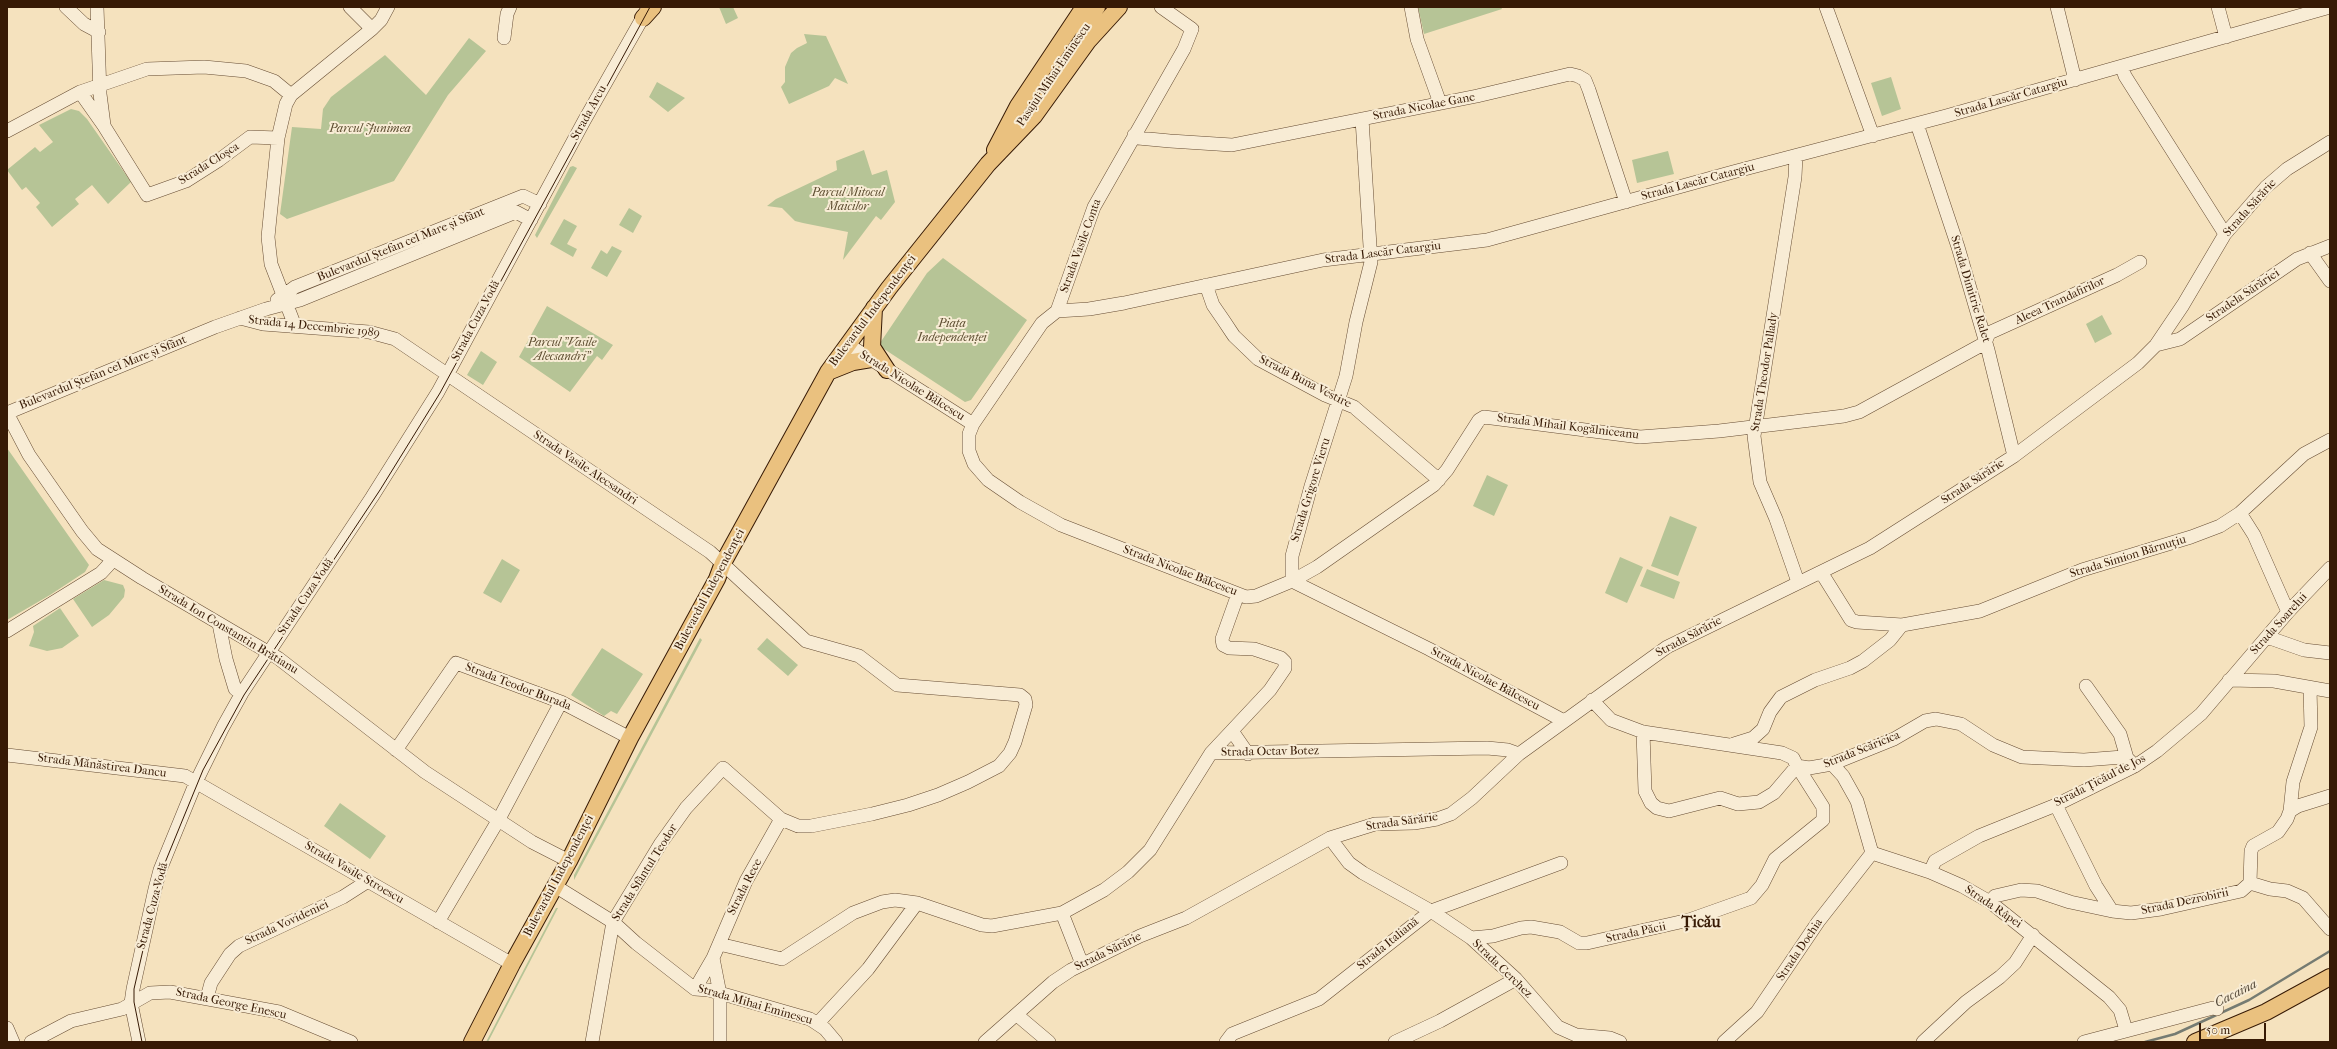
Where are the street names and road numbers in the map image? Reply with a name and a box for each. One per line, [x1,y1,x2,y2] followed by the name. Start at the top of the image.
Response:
[1014,21,1094,129] street label: Pasajul Mihai Eminescu
[1953,75,2069,121] street label: Strada Lascăr Catargiu
[568,83,610,143] street label: Strada Arcu
[1372,90,1476,124] street label: Strada Nicolae Gane
[176,140,242,188] street label: Strada Cloșca
[1640,160,1756,204] street label: Strada Lascăr Catargiu
[2220,176,2280,240] street label: Strada Sărărie
[1057,197,1105,295] street label: Strada Vasile Conta
[315,205,487,285] street label: Bulevardul Ștefan cel Mare și Sfânt
[1947,234,1993,344] street label: Strada Dimitrie Ralet
[1324,239,1442,267] street label: Strada Lascăr Catargiu
[826,252,920,370] street label: Bulevardul Independenței
[2204,266,2282,326] street label: Stradela Sărăriei
[2013,274,2107,328] street label: Aleea Trandafirilor
[449,278,503,364] street label: Strada Cuza Vodă
[1748,311,1782,433] street label: Strada Theodor Pallady
[248,313,380,341] street label: Strada 14 Decembrie 1989
[17,333,189,413] street label: Bulevardul Ștefan cel Mare și Sfânt
[857,348,967,424] street label: Strada Nicolae Bălcescu
[1256,352,1354,412] street label: Strada Buna Vestire
[1496,411,1640,443] street label: Strada Mihail Kogălniceanu
[530,428,640,508] street label: Strada Vasile Alecsandri
[1288,436,1334,544] street label: Strada Grigore Vieru
[1939,456,2007,508] street label: Strada Sărărie
[672,527,748,653] street label: Bulevardul Independenței
[2068,532,2188,582] street label: Strada Simion Bărnuțiu
[1121,543,1239,599] street label: Strada Nicolae Bălcescu
[275,556,337,638] street label: Strada Cuza Vodă
[155,582,301,678] street label: Strada Ion Constantin Brătianu
[2248,590,2310,658] street label: Strada Soarelui
[1654,614,1724,660] street label: Strada Sărărie
[1428,644,1542,714] street label: Strada Nicolae Bălcescu
[463,660,573,714] street label: Strada Teodor Burada
[1822,728,1902,772] street label: Strada Scăricica
[1221,744,1319,760] street label: Strada Octav Botez
[37,751,167,781] street label: Strada Mănăstirea Dancu
[2052,752,2148,810] street label: Strada Țicăul de Jos
[1365,810,1439,834] street label: Strada Sărărie
[521,813,597,939] street label: Bulevardul Independenței
[609,822,681,924] street label: Strada Sfântul Teodor
[302,839,406,907] street label: Strada Vasile Stroescu
[725,856,765,918] street label: Strada Rece
[134,861,172,951] street label: Strada Cuza Vodă
[1962,883,2024,931] street label: Strada Râpei
[2140,886,2230,918] street label: Strada Dezrobirii
[243,897,331,949] street label: Strada Vovideniei
[1354,915,1422,973] street label: Strada Italiană
[1774,916,1826,984] street label: Strada Dochia
[1605,920,1667,946] street label: Strada Păcii
[1072,930,1144,974] street label: Strada Sărărie
[1469,937,1535,1001] street label: Strada Cerchez
[696,982,814,1028] street label: Strada Mihai Eminescu
[174,985,288,1023] street label: Strada George Enescu

